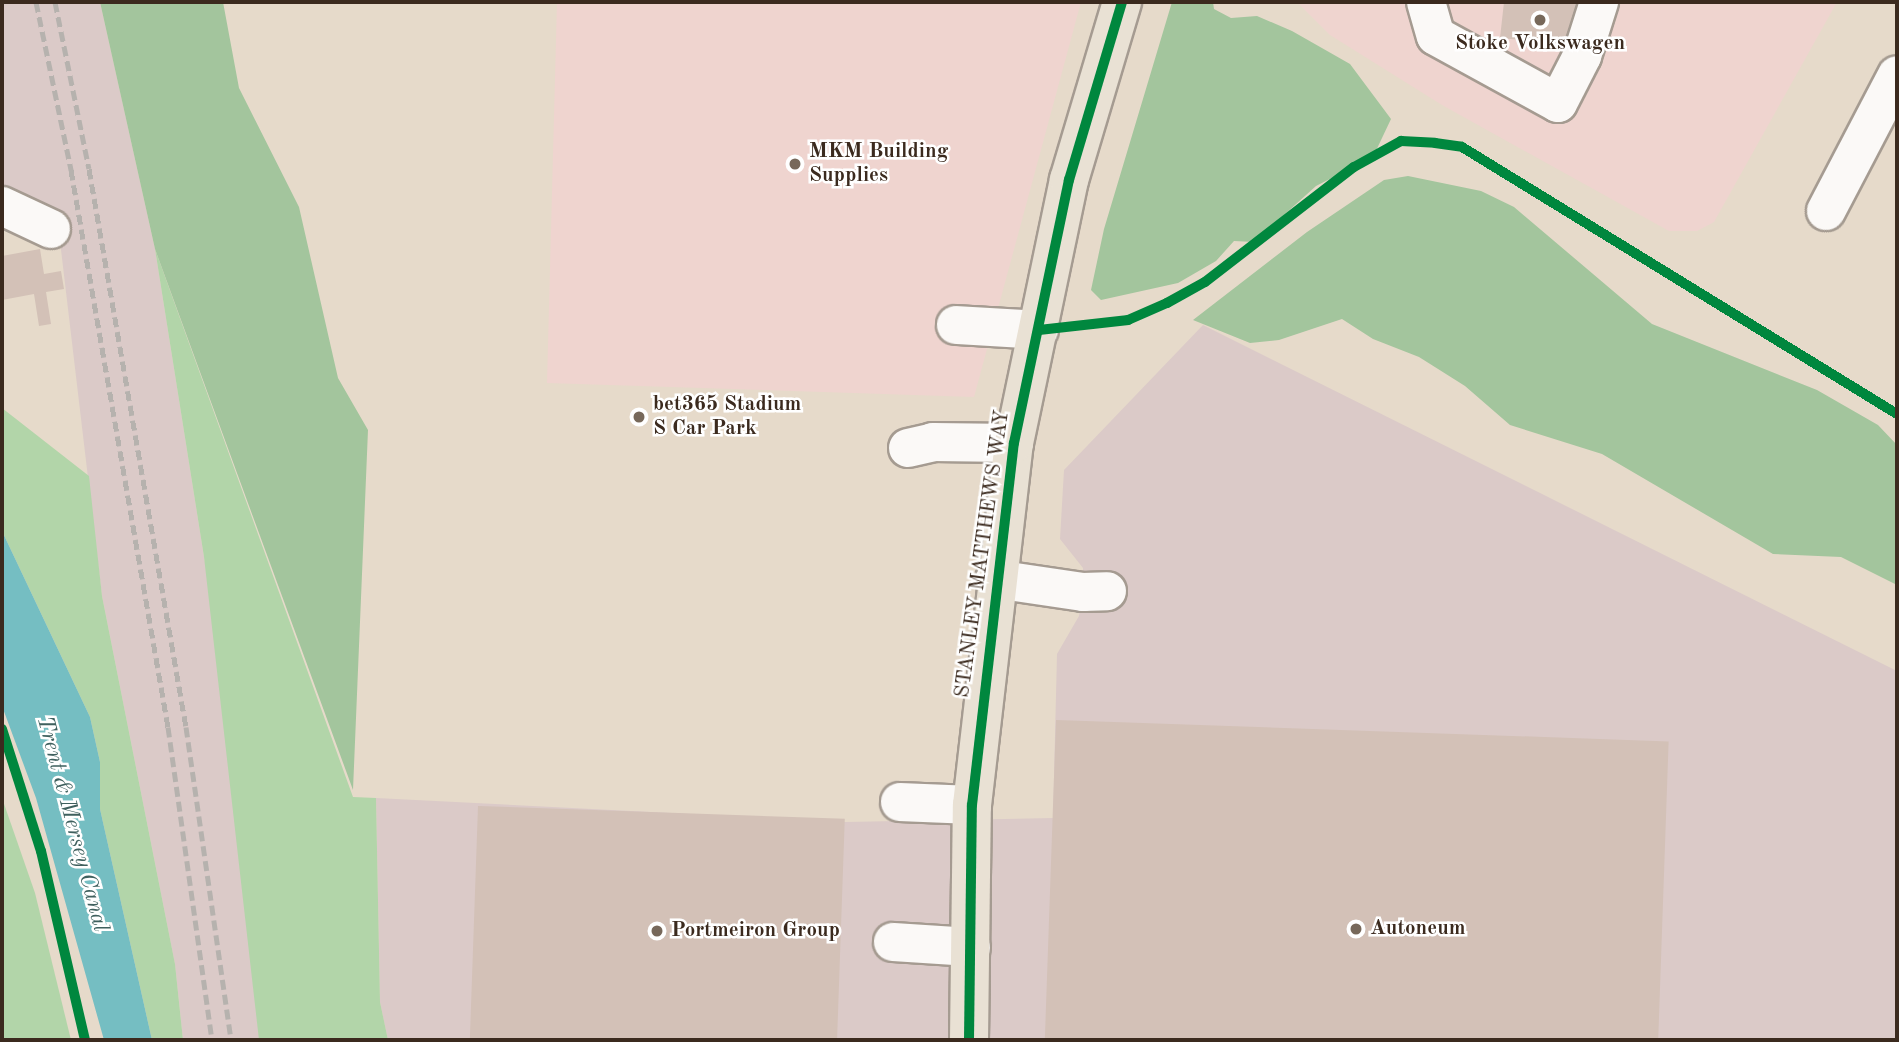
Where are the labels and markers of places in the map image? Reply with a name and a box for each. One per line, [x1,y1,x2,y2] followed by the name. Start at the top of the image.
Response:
[1532,12,1548,28] marker: Stoke Volkswagen
[1455,31,1625,57] place label: Stoke Volkswagen
[809,139,948,189] place label: MKM Building Supplies
[787,156,803,172] marker: MKM Building Supplies
[653,392,801,442] place label: bet365 Stadium S Car Park
[631,409,647,425] marker: bet365 Stadium S Car Park
[1370,916,1466,942] place label: Autoneum
[671,918,840,944] place label: Portmeiron Group
[1348,921,1364,937] marker: Autoneum
[649,923,665,939] marker: Portmeiron Group

